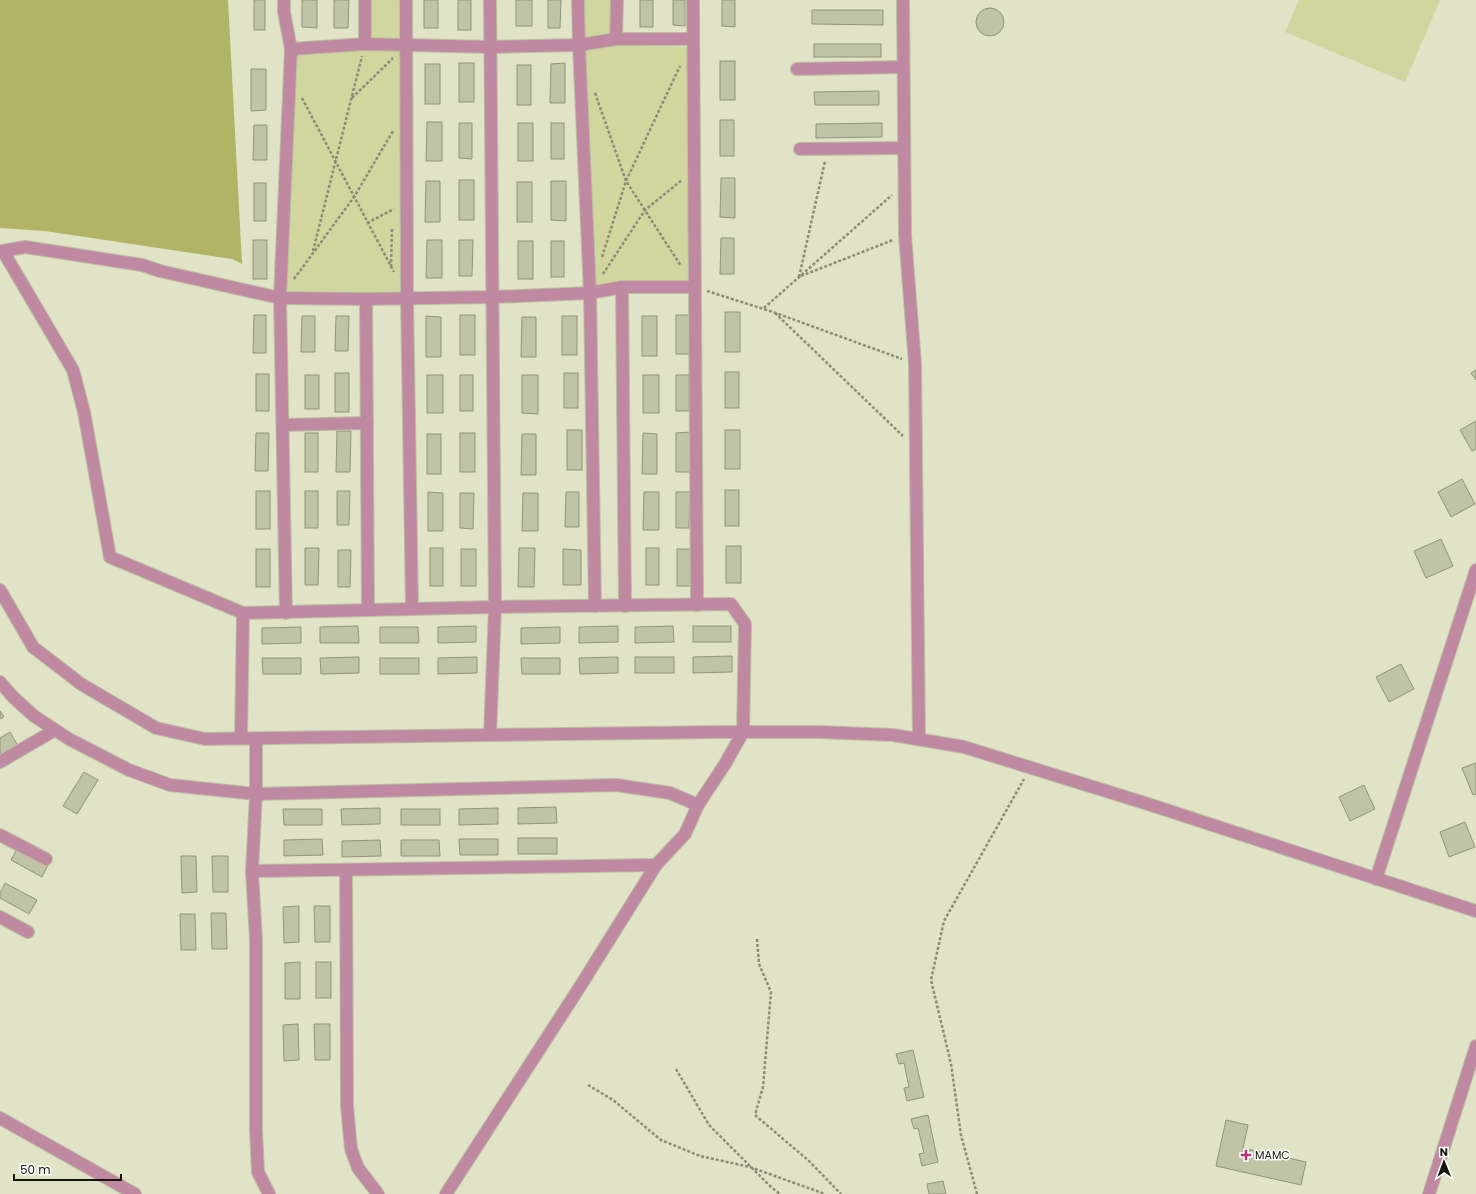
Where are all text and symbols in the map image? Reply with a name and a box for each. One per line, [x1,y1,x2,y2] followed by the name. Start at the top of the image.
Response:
[1424,1142,1464,1182] north arrow
[1440,1144,1448,1160] text: N
[1255,1147,1290,1163] place label: MAMC
[1240,1149,1252,1161] marker: MAMC
[14,1156,121,1182] scale bar
[20,1161,51,1178] text: 50 m

